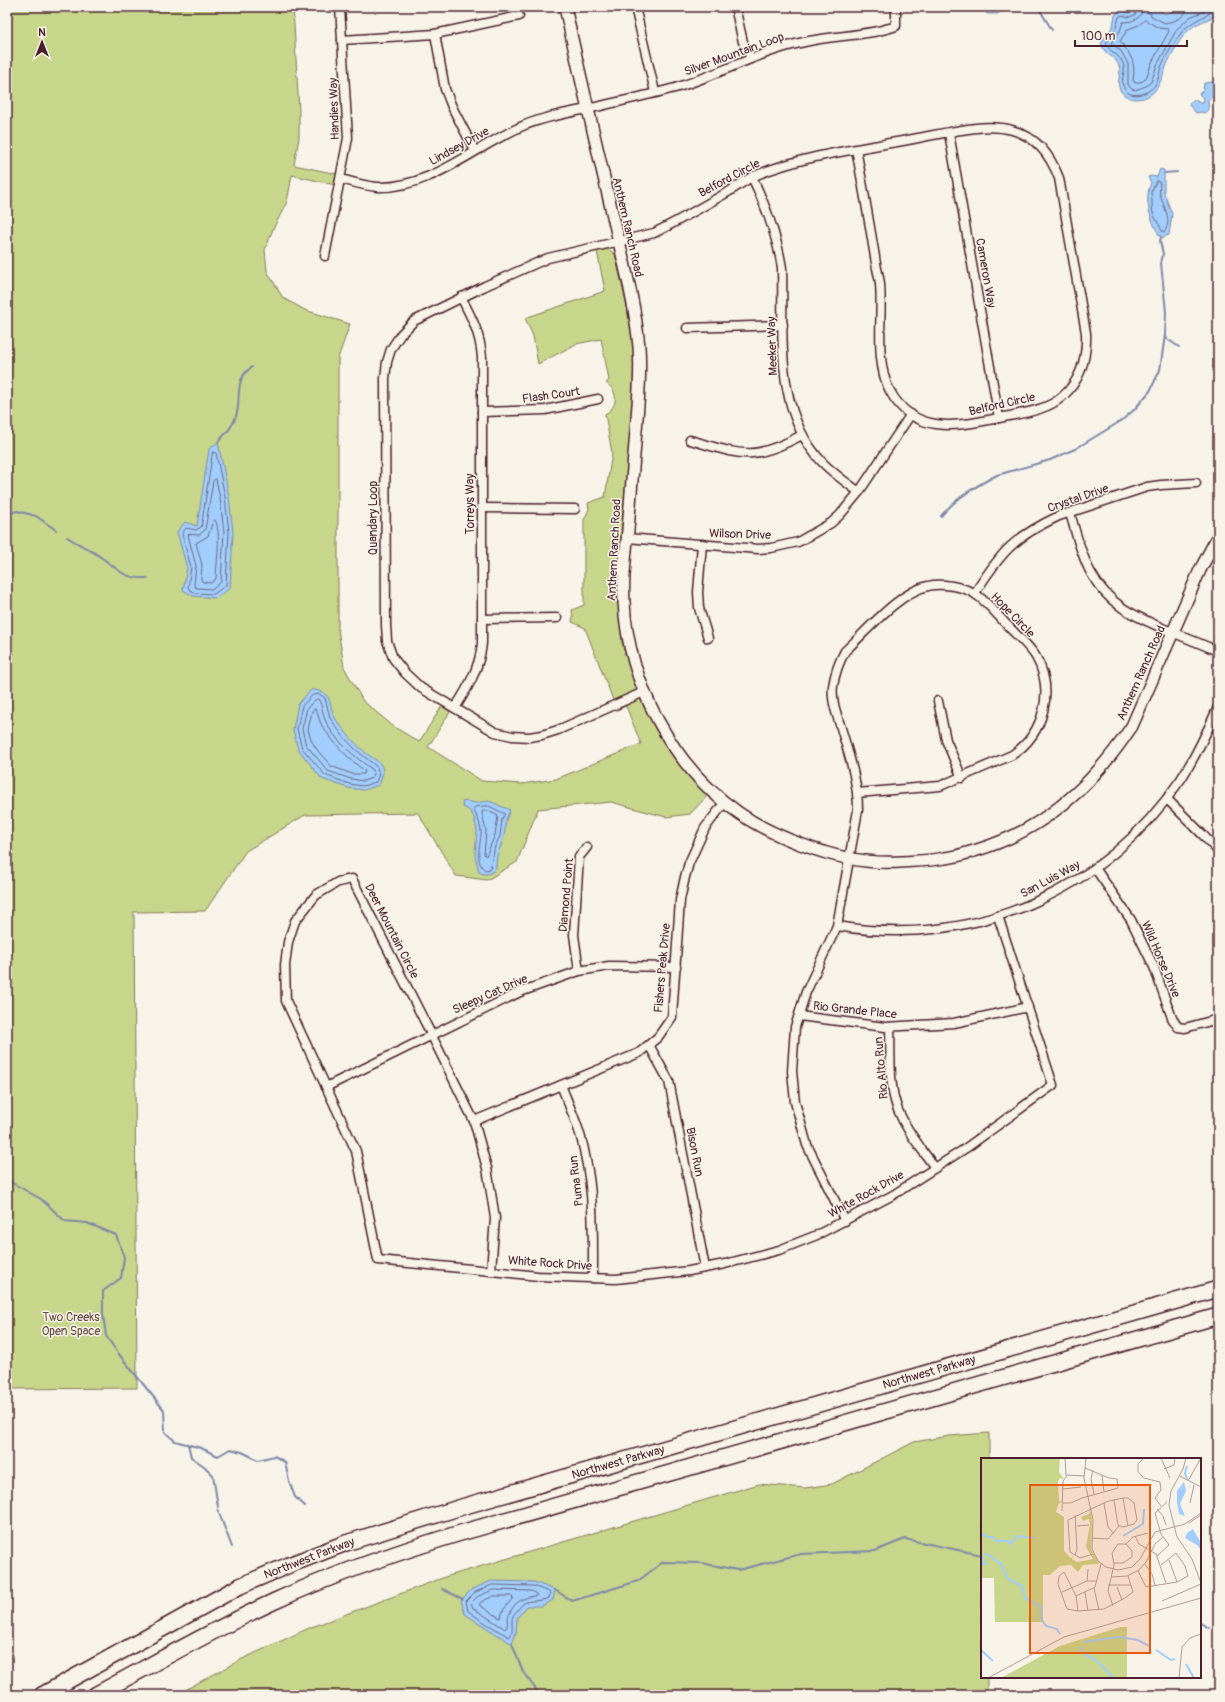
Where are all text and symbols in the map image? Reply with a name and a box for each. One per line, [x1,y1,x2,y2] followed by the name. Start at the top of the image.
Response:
[22,22,62,62] north arrow
[1075,22,1187,48] scale bar
[38,26,46,39] text: N
[682,29,786,80] street label: Silver Mountain Loop
[1081,29,1116,44] text: 100 m
[326,78,343,140] street label: Handies Way
[427,124,492,169] street label: Lindsey Drive
[696,156,763,201] street label: Belford Circle
[609,176,646,279] street label: Anthem Ranch Road
[972,237,999,309] street label: Cameron Way
[764,316,781,376] street label: Meeker Way
[521,384,581,407] street label: Flash Court
[968,390,1037,419] street label: Belford Circle
[463,474,478,534] street label: Torreys Way
[366,481,381,555] street label: Quandary Loop
[1046,481,1111,516] street label: Crystal Drive
[604,499,625,601] street label: Anthem Ranch Road
[709,526,771,543] street label: Wilson Drive
[987,590,1038,641] street label: Hope Circle
[1114,623,1169,723] street label: Anthem Ranch Road
[556,857,577,933] street label: Diamond Point
[1018,857,1083,901] street label: San Luis Way
[361,881,422,981] street label: Deer Mountain Circle
[1138,919,1183,1000] street label: Wild Horse Drive
[651,923,674,1013] street label: Fishers Peak Drive
[450,971,530,1018] street label: Sleepy Cat Drive
[812,999,898,1022] street label: Rio Grande Place
[871,1036,892,1100] street label: Rio Alto Run
[682,1126,707,1178] street label: Bison Run
[566,1155,587,1207] street label: Puma Run
[826,1167,907,1221] street label: White Rock Drive
[507,1253,593,1274] street label: White Rock Drive
[42,1310,100,1339] park label: Two Creeks Open Space
[881,1352,977,1393] street label: Northwest Parkway
[570,1442,666,1483] street label: Northwest Parkway
[981,1458,1201,1678] inset map
[262,1534,357,1583] street label: Northwest Parkway

